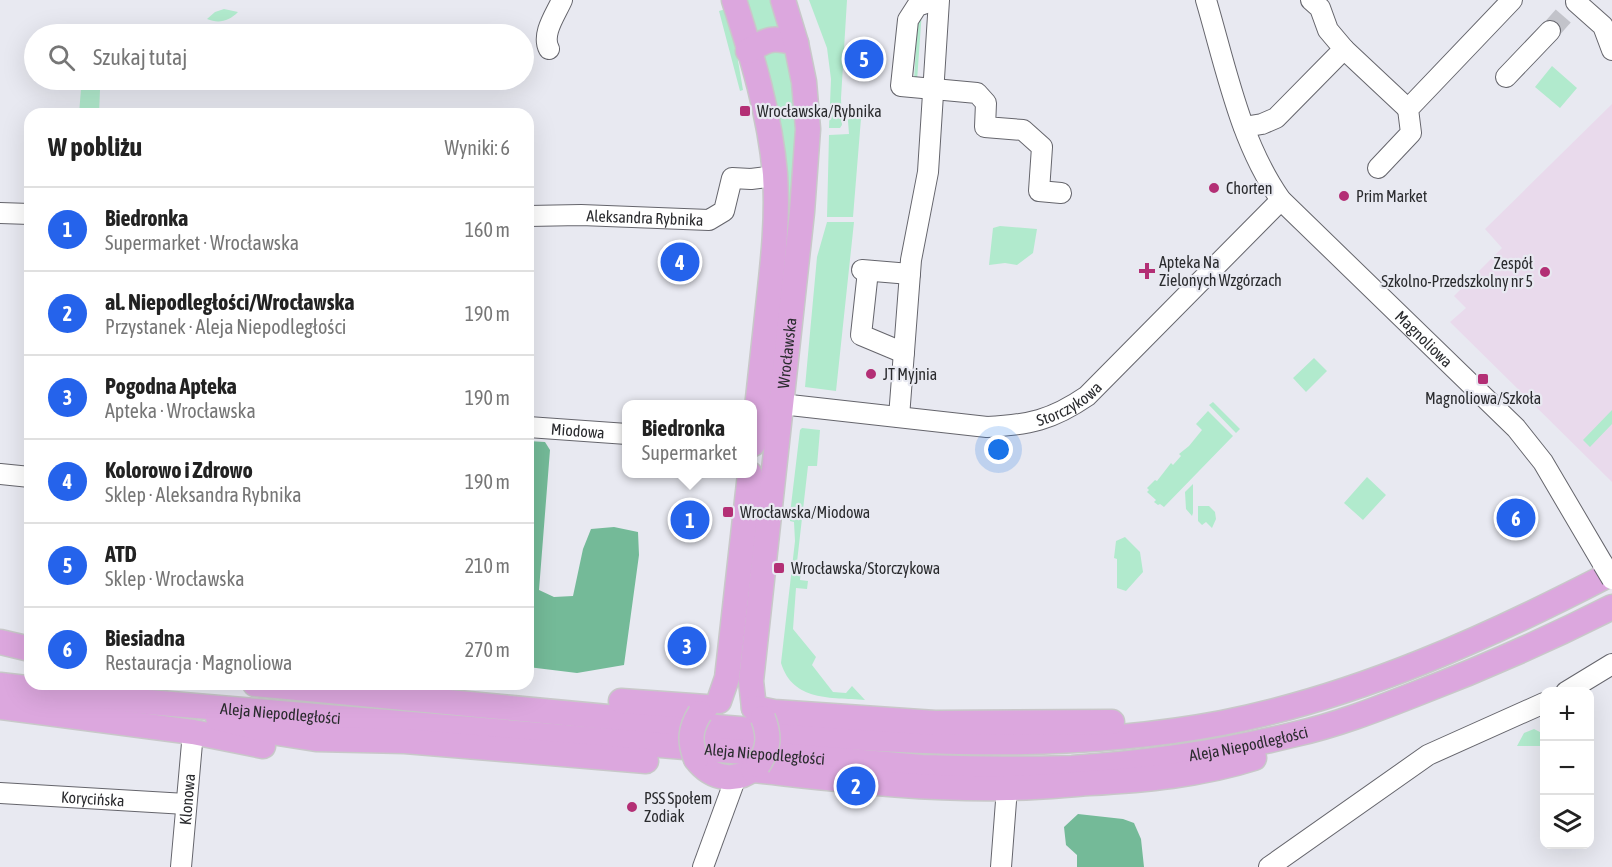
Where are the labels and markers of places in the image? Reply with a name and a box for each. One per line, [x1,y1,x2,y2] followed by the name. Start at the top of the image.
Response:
[844,36,884,82] pin: 5
[757,102,882,121] place label: Wrocławska/Rybnika
[738,104,752,118] marker: Wrocławska/Rybnika
[1226,179,1273,197] place label: Chorten
[1207,181,1221,195] marker: Chorten
[1356,187,1428,205] place label: Prim Market
[1337,189,1351,203] marker: Prim Market
[660,240,700,284] pin: 4
[1159,253,1282,290] place label: Apteka Na Zielonych Wzgórzach
[1381,254,1534,291] place label: Zespół Szkolno-Przedszkolny nr 5
[1140,264,1154,278] marker: Apteka Na Zielonych Wzgórzach
[1538,265,1552,279] marker: Zespół Szkolno-Przedszkolny nr 5
[883,365,937,384] place label: JT Myjnia
[864,367,878,381] marker: JT Myjnia
[1476,372,1490,386] marker: Magnoliowa/Szkoła
[1425,389,1541,408] place label: Magnoliowa/Szkoła
[1496,496,1536,540] pin: 6
[670,498,710,542] pin: 1
[740,503,870,521] place label: Wrocławska/Miodowa
[721,505,735,519] marker: Wrocławska/Miodowa
[791,559,940,578] place label: Wrocławska/Storczykowa
[772,561,786,575] marker: Wrocławska/Storczykowa
[668,624,706,668] pin: 3
[836,764,876,808] pin: 2
[644,789,712,825] place label: PSS Społem Zodiak
[625,800,639,814] marker: PSS Społem Zodiak

